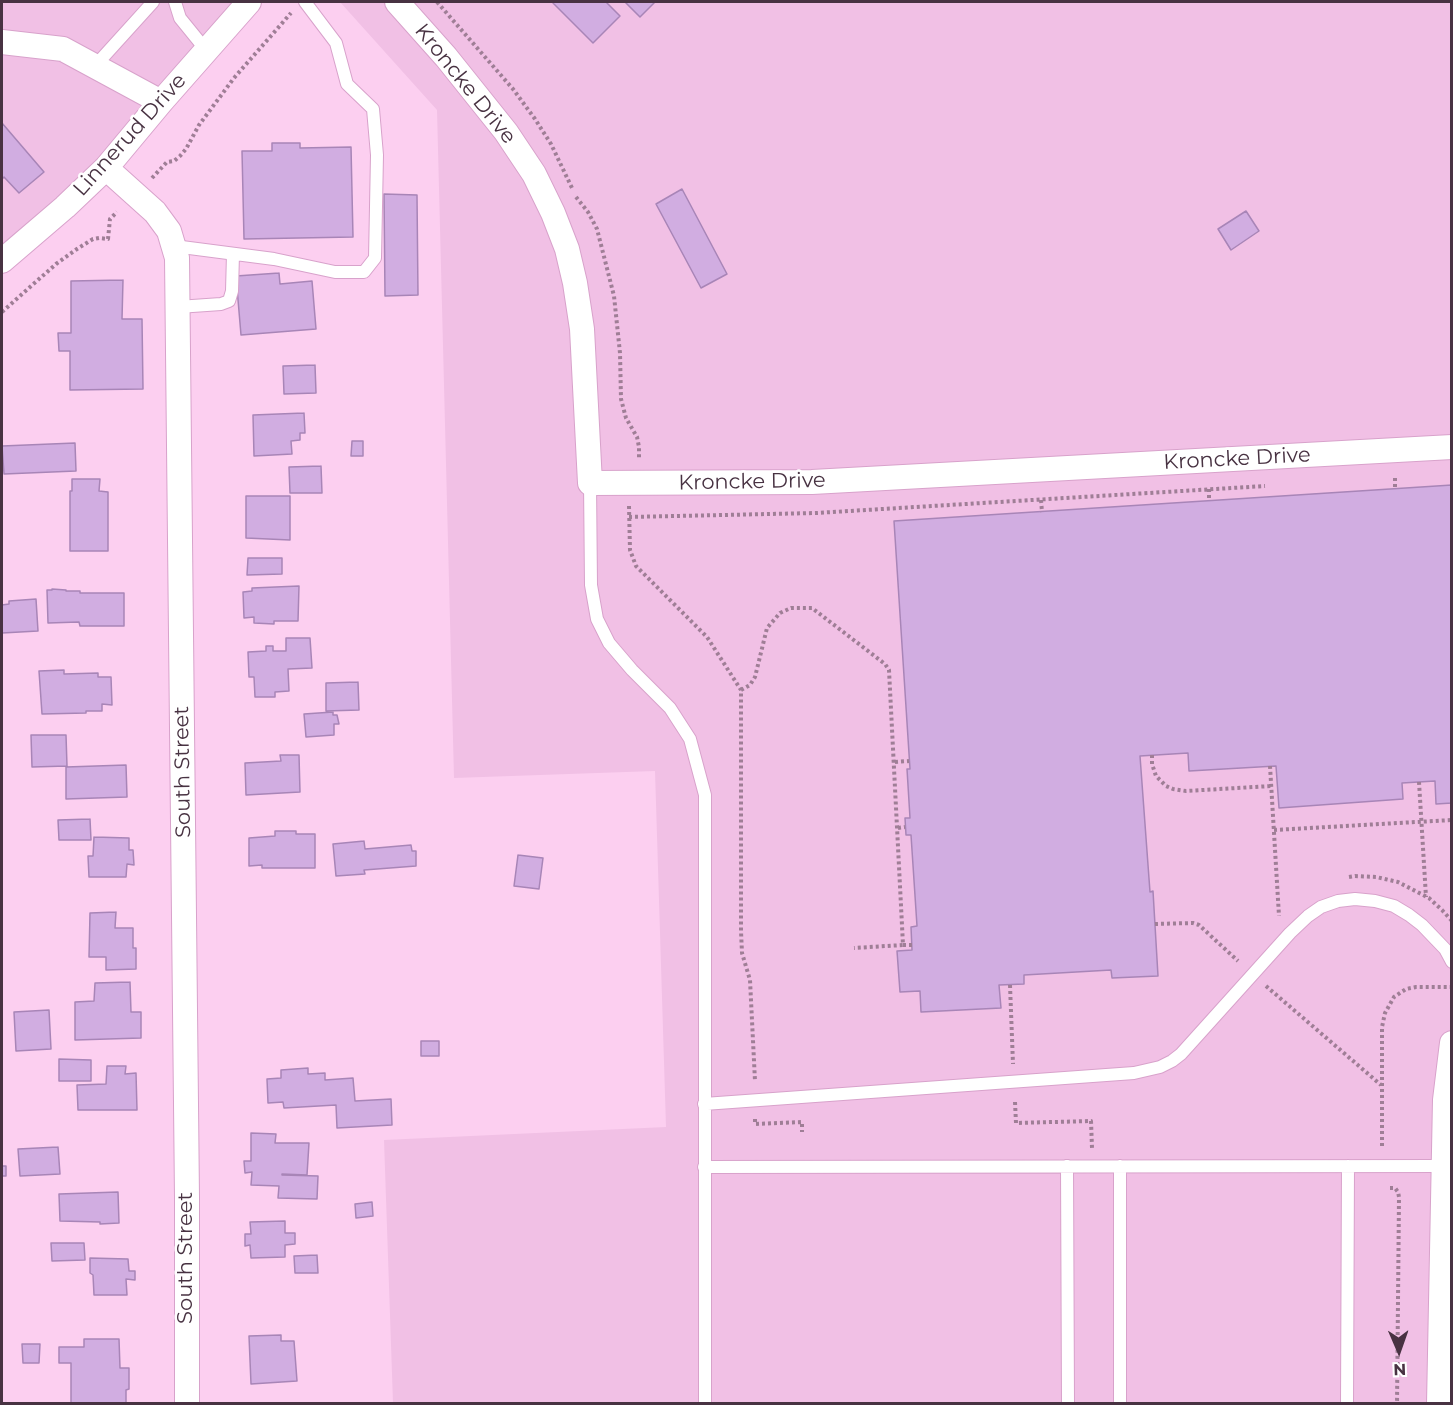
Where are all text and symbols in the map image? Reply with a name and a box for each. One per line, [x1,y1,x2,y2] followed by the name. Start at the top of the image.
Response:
[409,19,521,149] street label: Kroncke Drive
[68,68,192,202] street label: Linnerud Drive
[1163,443,1311,475] street label: Kroncke Drive
[678,468,826,496] street label: Kroncke Drive
[169,706,197,838] street label: South Street
[173,1192,199,1324] street label: South Street
[1369,1321,1429,1381] north arrow
[1393,1360,1406,1379] text: N

